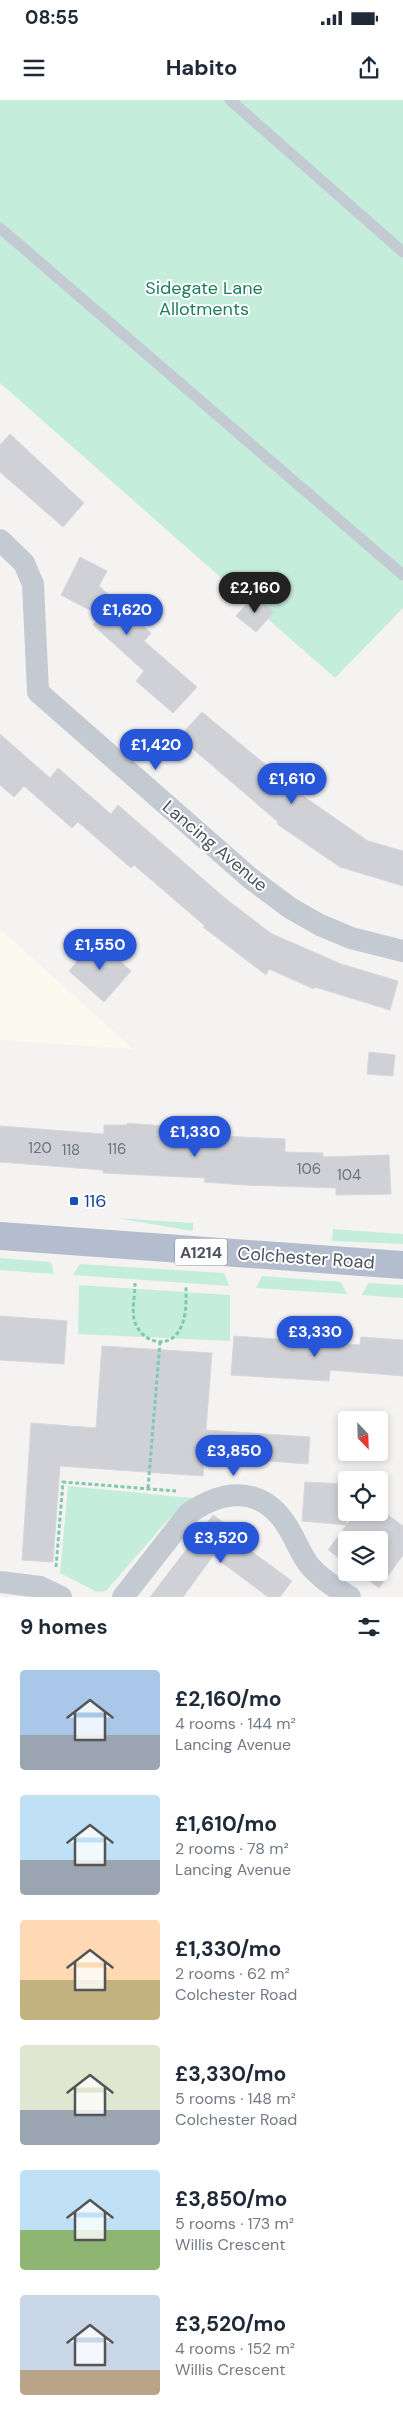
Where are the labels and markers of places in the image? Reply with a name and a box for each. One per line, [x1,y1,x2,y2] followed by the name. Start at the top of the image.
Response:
[214,572,296,614] pin: £2,160
[86,594,168,636] pin: £1,620
[115,728,197,771] pin: £1,420
[251,762,333,805] pin: £1,610
[59,928,141,971] pin: £1,550
[154,1116,236,1158] pin: £1,330
[84,1189,107,1213] place label: 116
[68,1195,80,1207] marker: 116
[274,1316,356,1358] pin: £3,330
[193,1434,275,1477] pin: £3,850
[180,1522,262,1564] pin: £3,520

